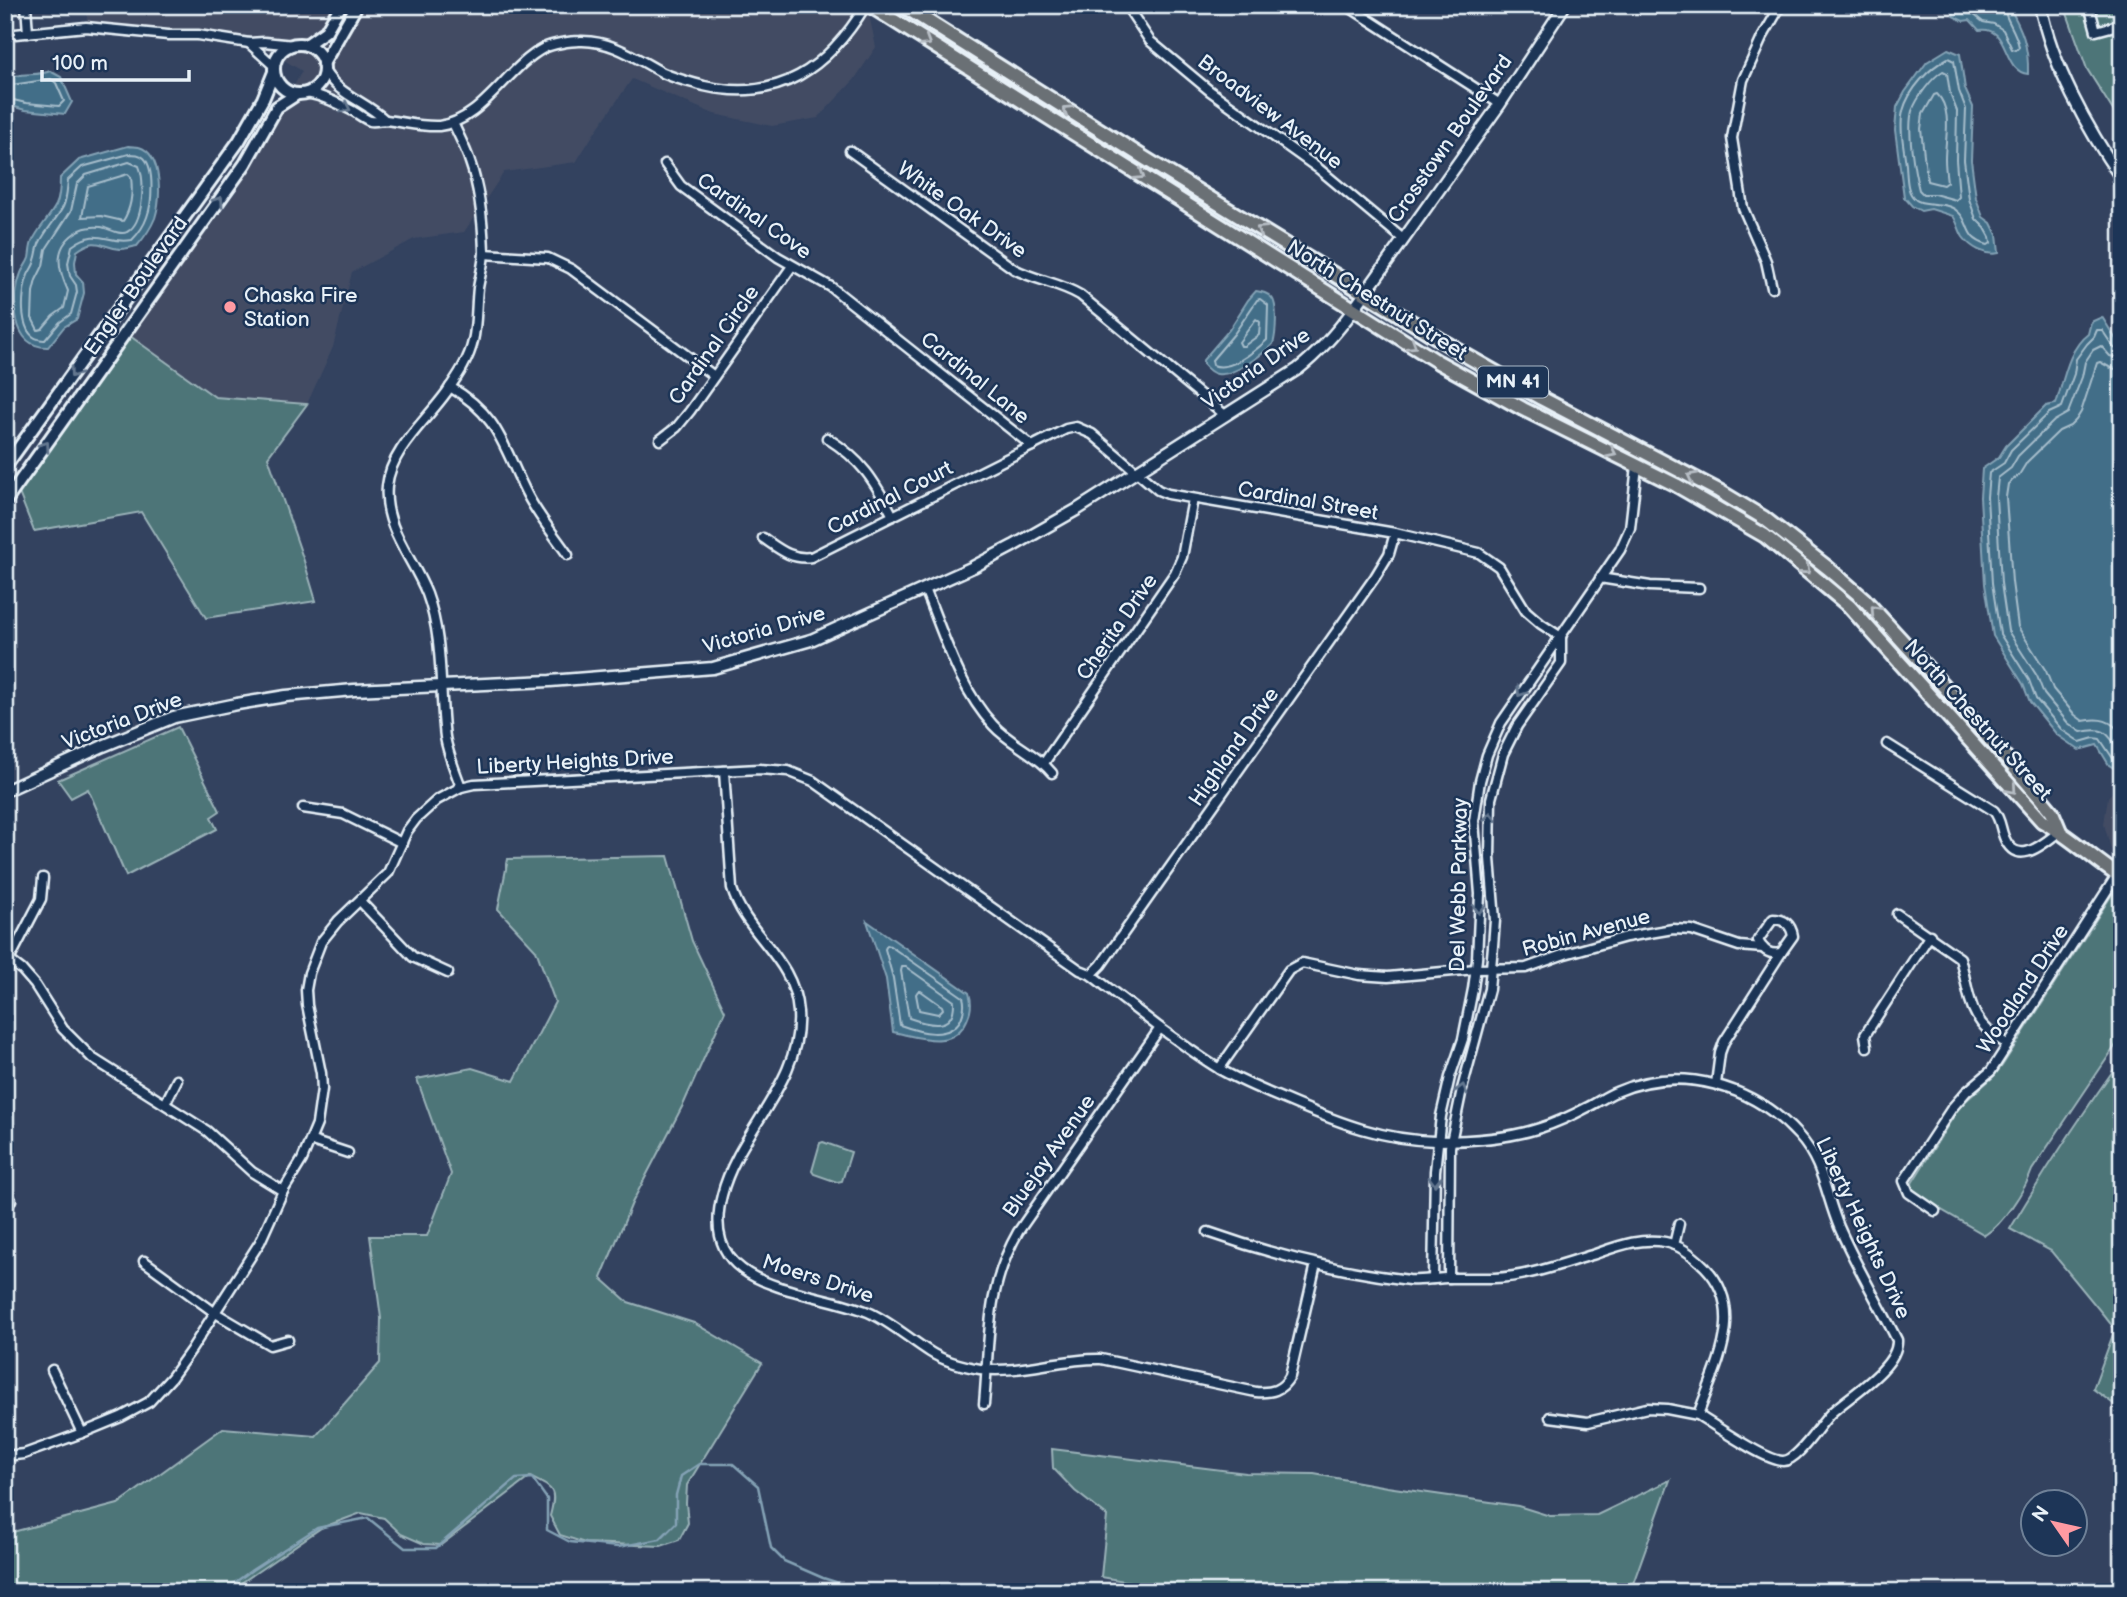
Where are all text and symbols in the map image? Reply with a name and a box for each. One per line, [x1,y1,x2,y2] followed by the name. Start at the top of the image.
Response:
[919,33,932,46] one-way arrow
[42,38,189,82] scale bar
[1193,49,1347,175] street label: Broadview Avenue
[1383,50,1517,228] street label: Crosstown Boulevard
[52,51,108,76] text: 100 m
[339,100,351,114] one-way arrow
[1062,106,1075,119] one-way arrow
[893,156,1031,264] street label: White Oak Drive
[692,167,816,265] street label: Cardinal Cove
[1132,167,1145,180] one-way arrow
[211,196,223,209] one-way arrow
[79,212,193,360] street label: Engler Boulevard
[1256,225,1269,238] one-way arrow
[1282,234,1472,366] street label: North Chestnut Street
[664,280,764,410] street label: Cardinal Circle
[244,283,357,332] place label: Chaska Fire Station
[222,299,238,315] marker: Chaska Fire Station
[1197,323,1315,415] street label: Victoria Drive
[916,327,1034,429] street label: Cardinal Lane
[1404,337,1417,350] one-way arrow
[70,365,82,378] one-way arrow
[1478,366,1548,398] road number: MN 41
[37,441,49,454] one-way arrow
[1605,445,1617,459] one-way arrow
[823,455,957,540] street label: Cardinal Court
[1687,472,1699,485] one-way arrow
[1236,476,1381,526] street label: Cardinal Street
[1798,562,1811,574] one-way arrow
[1071,569,1163,685] street label: Cherita Drive
[700,601,828,659] street label: Victoria Drive
[1870,605,1883,618] one-way arrow
[1899,634,2057,806] street label: North Chestnut Street
[1184,683,1284,811] street label: Highland Drive
[1517,684,1530,697] one-way arrow
[59,687,185,755] street label: Victoria Drive
[476,744,674,780] street label: Liberty Heights Drive
[2004,781,2016,794] one-way arrow
[1445,797,1473,972] street label: Del Webb Parkway
[1483,811,1498,822] one-way arrow
[1472,904,1487,915] one-way arrow
[1519,904,1653,962] street label: Robin Avenue
[1972,920,2074,1058] street label: Woodland Drive
[1454,1083,1469,1095] one-way arrow
[997,1090,1101,1222] street label: Bluejay Avenue
[1810,1133,1916,1323] street label: Liberty Heights Drive
[1427,1175,1442,1186] one-way arrow
[759,1249,877,1309] street label: Moers Drive
[2018,1488,2088,1558] north arrow
[2028,1502,2055,1527] text: N

